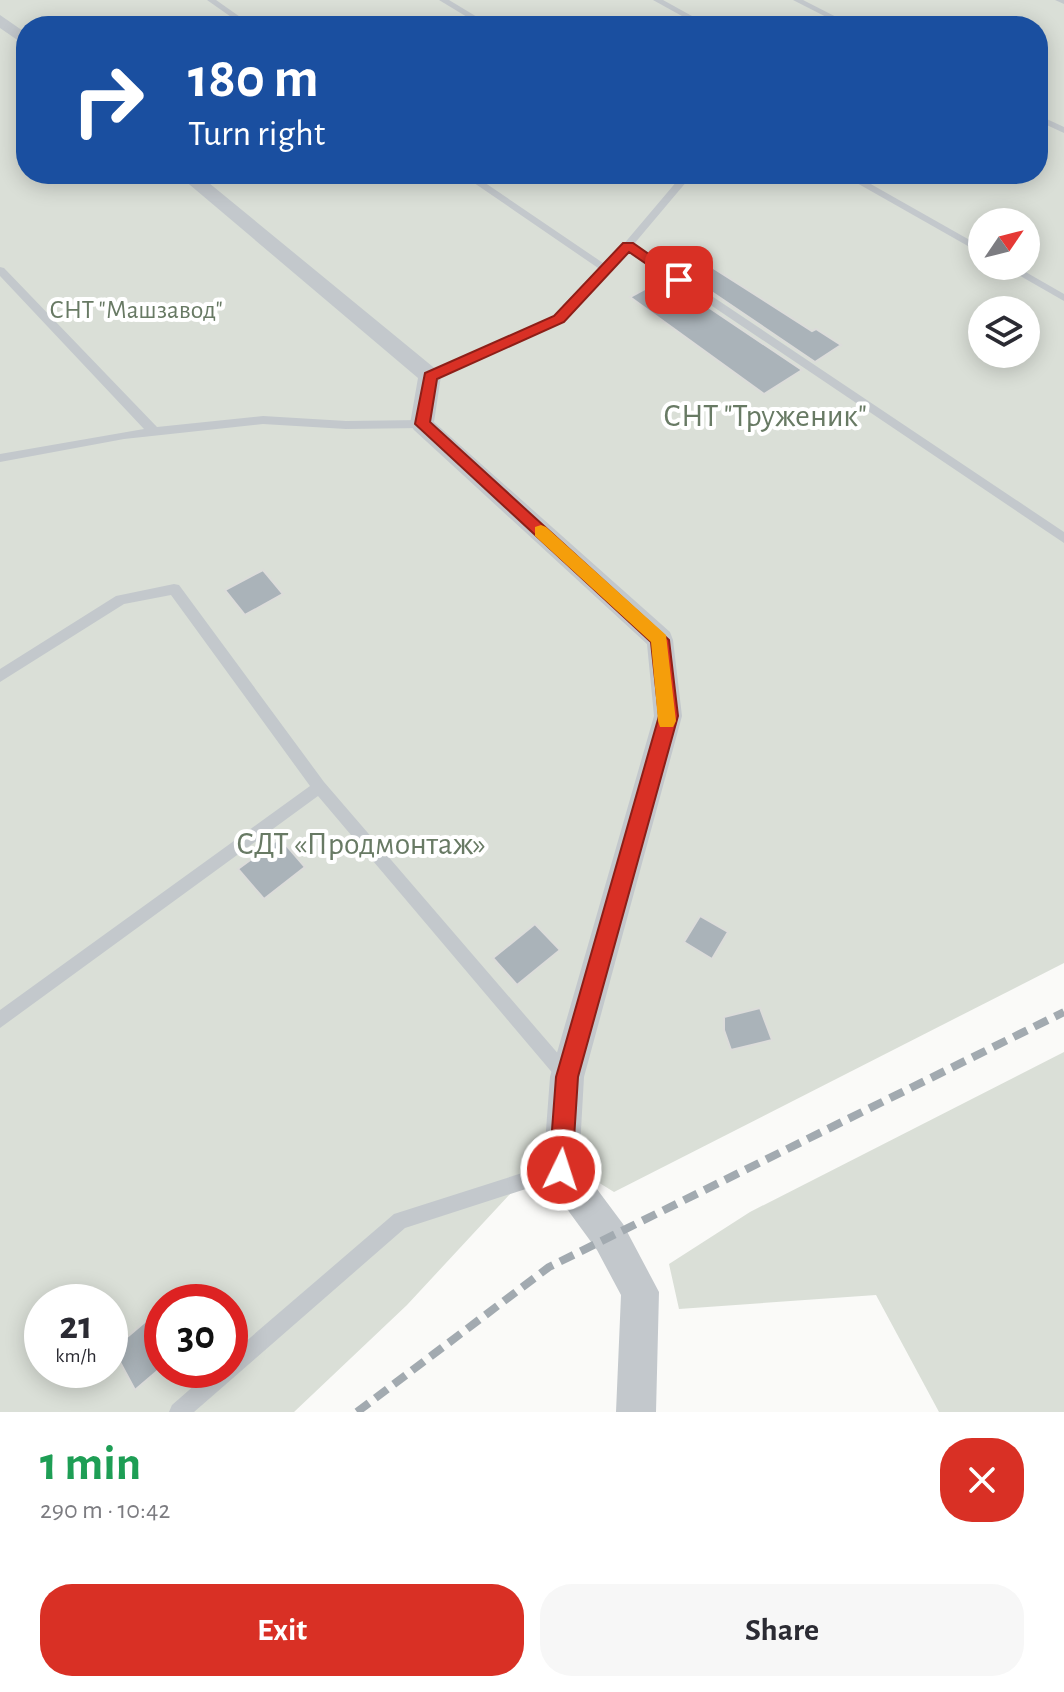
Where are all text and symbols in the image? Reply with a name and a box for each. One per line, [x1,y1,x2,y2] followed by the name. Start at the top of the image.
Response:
[56,48,160,152] icon: right
[188,51,319,107] text: 180 m
[188,116,325,152] text: Turn right
[968,208,1040,280] north arrow
[968,208,1040,368] map controls
[645,246,713,314] pin
[657,258,701,302] icon: arrive
[968,296,1040,368] button: layers
[49,297,223,323] park label: СНТ "Машзавод"
[663,400,867,432] park label: СНТ "Труженик"
[236,828,486,860] park label: СДТ «Продмонтаж»
[519,1128,603,1212] position arrow
[144,1284,248,1388] speed limit sign: 30
[59,1306,93,1346] text: 21
[55,1346,97,1366] text: km/h
[940,1438,1024,1522] button: close
[40,1441,141,1489] text: 1 min
[40,1497,170,1523] text: 290 m · 10:42
[40,1584,524,1676] button: Exit
[540,1584,1024,1676] button: Share

